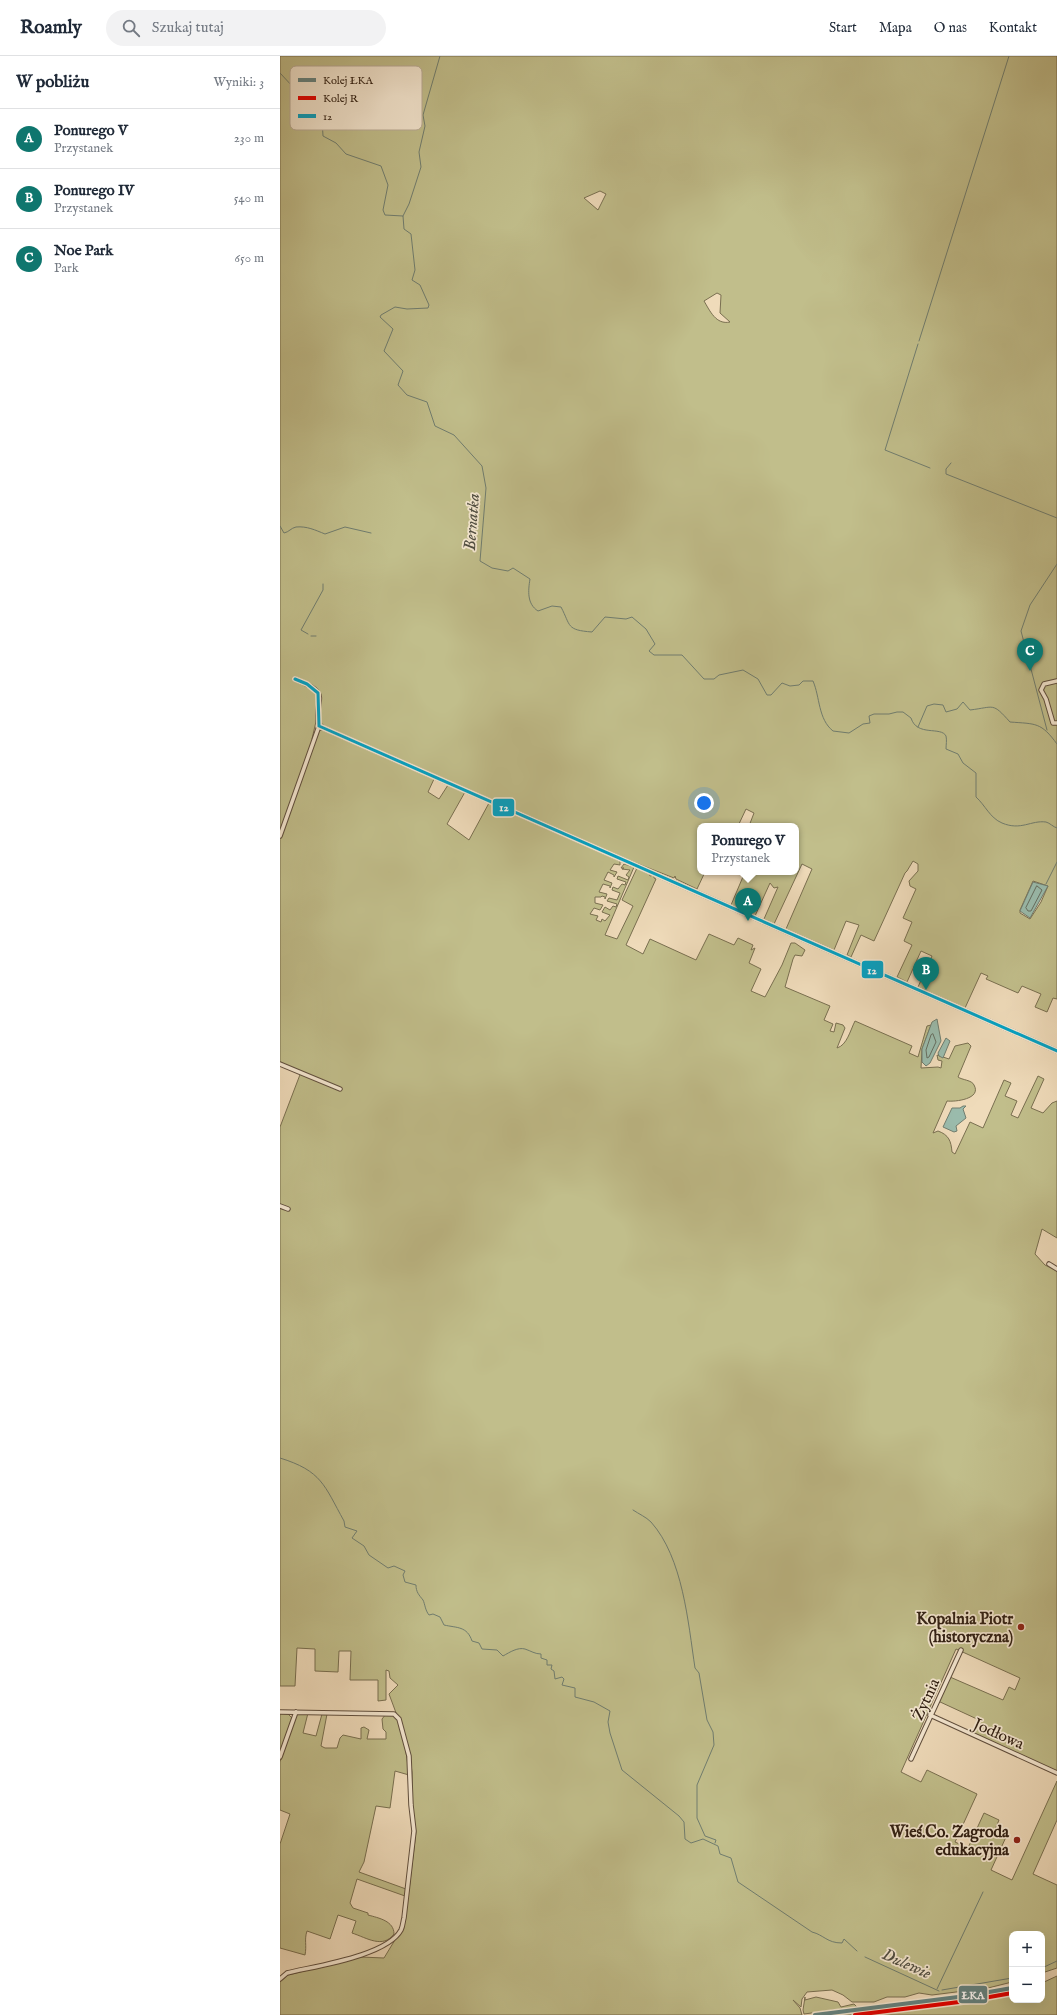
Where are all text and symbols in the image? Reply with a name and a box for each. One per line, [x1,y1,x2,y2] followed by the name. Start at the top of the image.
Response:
[106,10,386,46] search box
[20,16,82,40] text: Roamly
[120,17,142,39] icon: search
[152,18,224,37] text: Szukaj tutaj
[829,19,857,37] text: Start
[879,19,912,37] text: Mapa
[934,19,967,37] text: O nas
[989,19,1037,37] text: Kontakt
[290,66,422,130] legend
[16,72,89,93] text: W pobliżu
[213,74,264,91] text: Wyniki: 3
[323,74,374,88] text: Kolej ŁKA
[323,92,359,106] text: Kolej R
[323,110,332,124] text: 12
[54,121,128,140] text: Ponurego V
[25,130,33,147] text: A
[234,130,264,147] text: 230 m
[54,140,113,157] text: Przystanek
[54,181,134,200] text: Ponurego IV
[25,190,33,207] text: B
[234,190,264,207] text: 540 m
[54,200,113,217] text: Przystanek
[54,241,113,260] text: Noe Park
[24,250,34,267] text: C
[235,250,264,267] text: 650 m
[54,260,79,277] text: Park
[460,492,485,551] water label: Bernatka
[1017,638,1043,671] pin: C
[694,793,714,813] your location
[492,798,515,817] line badge: 12
[499,801,509,815] text: 12
[697,823,799,875] popup
[711,831,785,850] text: Ponurego V
[711,850,770,867] text: Przystanek
[735,888,761,921] pin: A
[913,957,939,990] pin: B
[861,960,884,979] line badge: 12
[867,964,877,978] text: 12
[916,1610,1013,1648] place label: Kopalnia Piotr (historyczna)
[1016,1622,1026,1632] marker: Kopalnia Piotr (historyczna)
[907,1675,945,1724] street label: Żytnia
[968,1714,1027,1755] street label: Jodłowa
[889,1823,1010,1861] place label: Wieś.Co. Zagroda edukacyjna
[1012,1835,1022,1845] marker: Wieś.Co. Zagroda edukacyjna
[1009,1931,1045,2003] map controls
[1009,1931,1045,1967] button: +
[879,1944,934,1985] water label: Dulewie
[1009,1967,1045,2003] button: −
[958,1985,988,2004] line badge: ŁKA
[960,1989,985,2003] text: ŁKA

